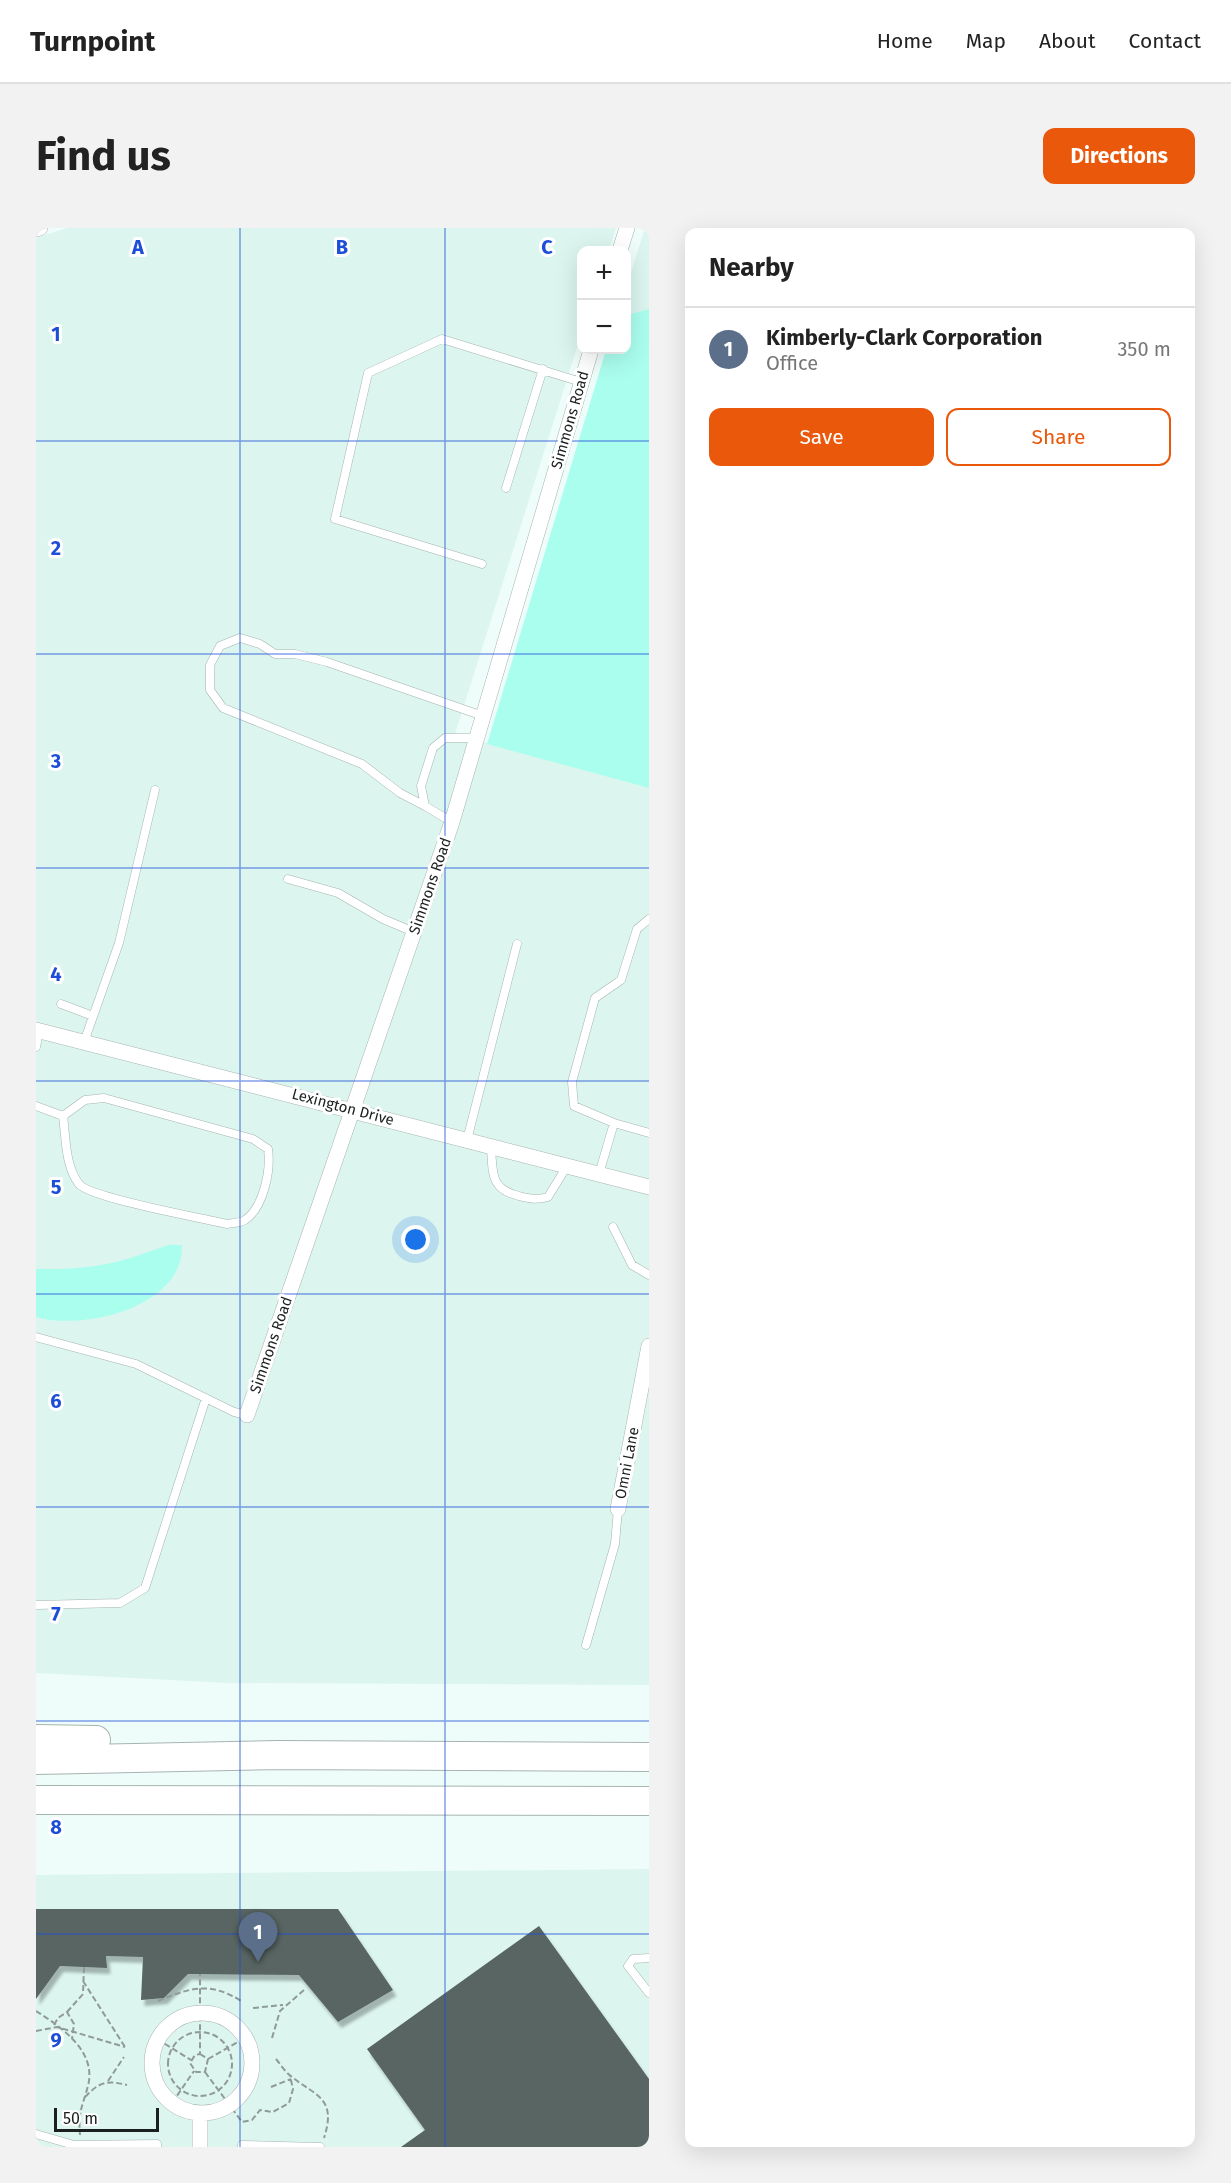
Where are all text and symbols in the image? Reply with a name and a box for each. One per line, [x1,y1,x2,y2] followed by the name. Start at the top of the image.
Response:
[30,25,155,58] text: Turnpoint
[877,28,933,54] text: Home
[966,28,1006,54] text: Map
[1039,28,1096,54] text: About
[1129,28,1201,54] text: Contact
[1043,128,1195,184] button: Directions
[36,131,171,181] text: Find us
[131,235,145,259] text: A
[336,235,348,259] text: B
[541,235,553,259] text: C
[577,246,631,354] map controls
[577,246,631,300] button: +
[709,252,794,283] text: Nearby
[577,300,631,354] button: −
[51,322,61,346] text: 1
[766,324,1043,351] text: Kimberly-Clark Corporation
[724,337,733,361] text: 1
[1117,337,1171,361] text: 350 m
[766,351,818,375] text: Office
[547,369,593,471] street label: Simmons Road
[709,408,934,466] button: Save
[946,408,1171,466] button: Share
[51,536,61,560] text: 2
[50,749,61,773] text: 3
[405,835,455,937] street label: Simmons Road
[50,962,62,986] text: 4
[290,1085,396,1129] street label: Lexington Drive
[51,1175,62,1199] text: 5
[401,1225,430,1254] your location
[246,1294,296,1396] street label: Simmons Road
[50,1389,62,1413] text: 6
[611,1426,643,1500] street label: Omni Lane
[51,1602,61,1626] text: 7
[50,1815,62,1839] text: 8
[238,1912,278,1962] pin: 1
[50,2028,62,2052] text: 9
[54,2105,159,2132] scale bar
[63,2109,98,2128] text: 50 m

